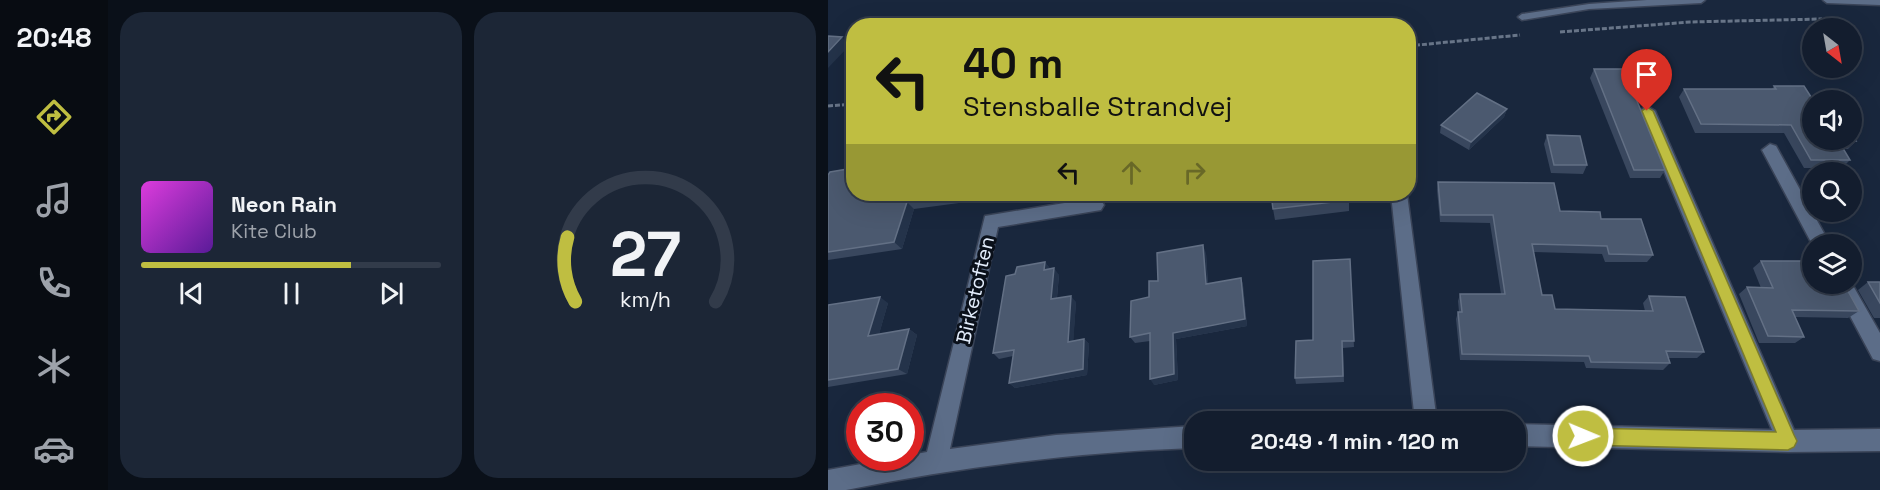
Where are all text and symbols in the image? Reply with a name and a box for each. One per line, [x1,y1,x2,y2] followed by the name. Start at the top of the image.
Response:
[1802,18,1862,78] north arrow
[1802,18,1862,294] map controls
[17,20,91,55] text: 20:48
[963,37,1063,90] text: 40 m
[864,42,942,120] icon: left
[1621,49,1672,111] pin
[1630,58,1663,91] icon: arrive
[963,89,1232,124] text: Stensballe Strandvej
[1802,90,1862,150] button: sound
[33,96,75,138] icon: directions
[1052,156,1085,189] icon: left
[1115,156,1148,189] icon: ahead
[1178,156,1211,189] icon: right
[1802,162,1862,222] button: search
[33,179,75,221] icon: music
[231,190,337,218] text: Neon Rain
[609,215,681,294] text: 27
[231,218,317,244] text: Kite Club
[950,234,1000,346] street label: Birketoften
[1802,234,1862,294] button: layers
[33,262,75,304] icon: phone
[175,277,208,310] icon: previous
[275,277,308,310] icon: pause
[375,277,408,310] icon: next
[619,286,671,313] text: km/h
[33,345,75,387] icon: climate
[846,393,924,471] speed limit sign: 30
[1551,404,1615,468] position arrow
[1251,427,1459,455] text: 20:49 · 1 min · 120 m
[33,428,75,470] icon: car

